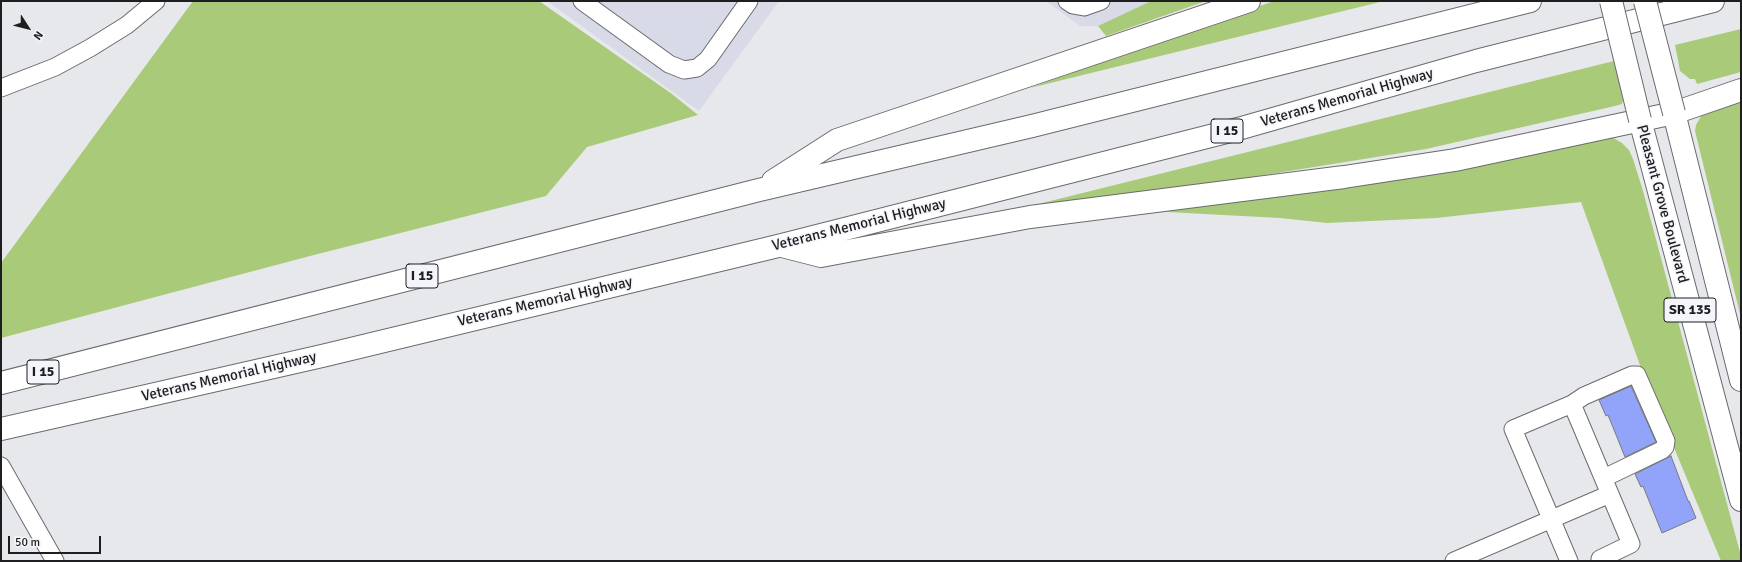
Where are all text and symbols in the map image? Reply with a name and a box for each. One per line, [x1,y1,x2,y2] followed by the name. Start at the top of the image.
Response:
[8,8,48,48] north arrow
[31,28,46,42] text: N
[1259,65,1435,131] street label: Veterans Memorial Highway
[1211,119,1243,143] road number: I 15
[1632,123,1692,285] street label: Pleasant Grove Boulevard
[770,195,948,255] street label: Veterans Memorial Highway
[406,264,438,288] road number: I 15
[456,273,634,331] street label: Veterans Memorial Highway
[1664,298,1716,322] road number: SR 135
[140,348,318,406] street label: Veterans Memorial Highway
[27,360,59,384] road number: I 15
[10,528,103,554] scale bar
[15,535,40,550] text: 50 m

